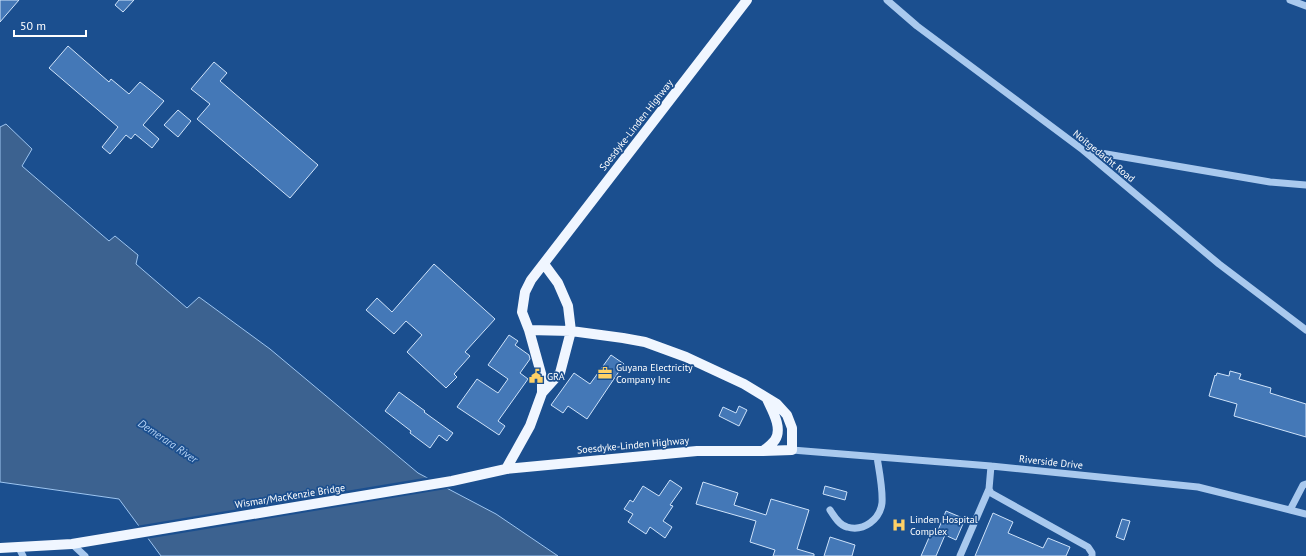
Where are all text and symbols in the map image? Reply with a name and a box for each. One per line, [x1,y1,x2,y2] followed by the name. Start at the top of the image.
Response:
[14,12,86,38] scale bar
[20,18,46,33] text: 50 m
[596,76,676,173] street label: Soesdyke-Linden Highway
[1070,127,1138,185] street label: Noitgedacht Road
[616,361,693,386] place label: Guyana Electricity Company Inc
[597,365,613,381] office icon: Guyana Electricity Company Inc
[528,368,544,384] public building icon: GRA
[547,370,565,383] place label: GRA
[136,416,202,467] water label: Demerara River
[576,434,690,456] street label: Soesdyke-Linden Highway
[1018,452,1084,472] street label: Riverside Drive
[234,481,346,511] street label: Wismar/MacKenzie Bridge
[910,513,978,538] place label: Linden Hospital Complex
[891,517,907,533] hospital icon: Linden Hospital Complex

